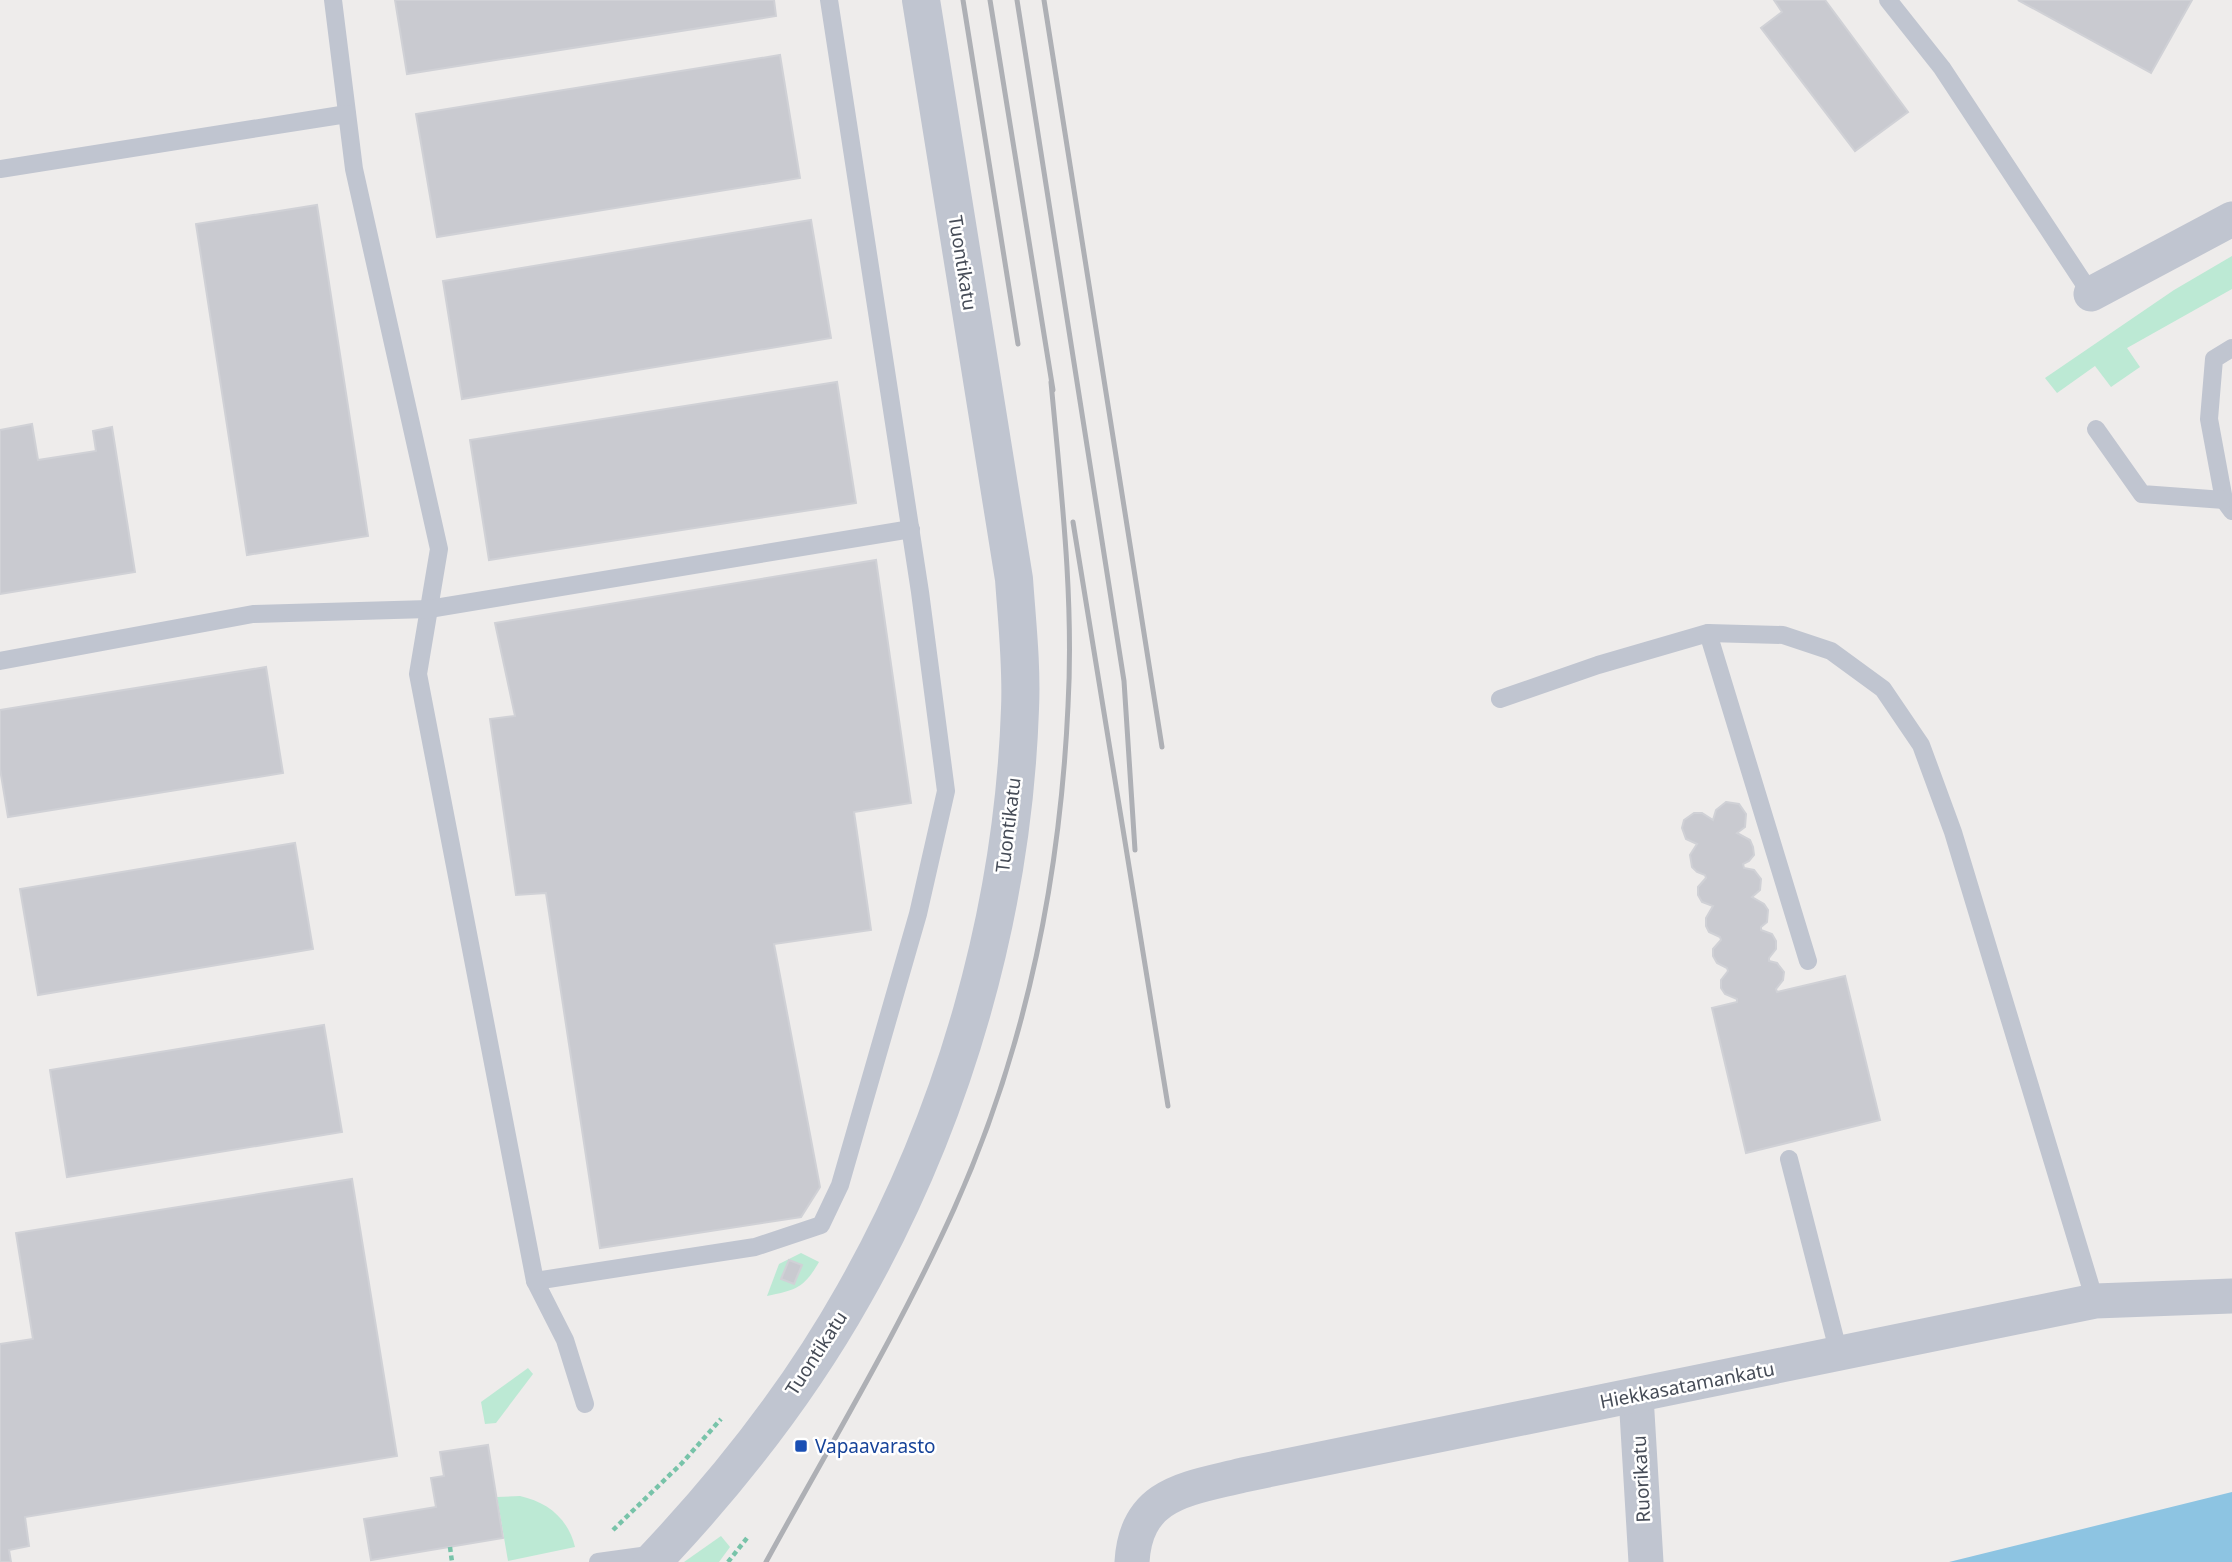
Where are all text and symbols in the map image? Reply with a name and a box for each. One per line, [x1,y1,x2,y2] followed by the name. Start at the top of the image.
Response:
[943,214,983,312] street label: Tuontikatu
[989,776,1027,874] street label: Tuontikatu
[779,1306,853,1400] street label: Tuontikatu
[1597,1355,1777,1415] street label: Hiekkasatamankatu
[815,1433,936,1459] place label: Vapaavarasto
[1626,1435,1656,1523] street label: Ruorikatu
[793,1438,809,1454] marker: Vapaavarasto

